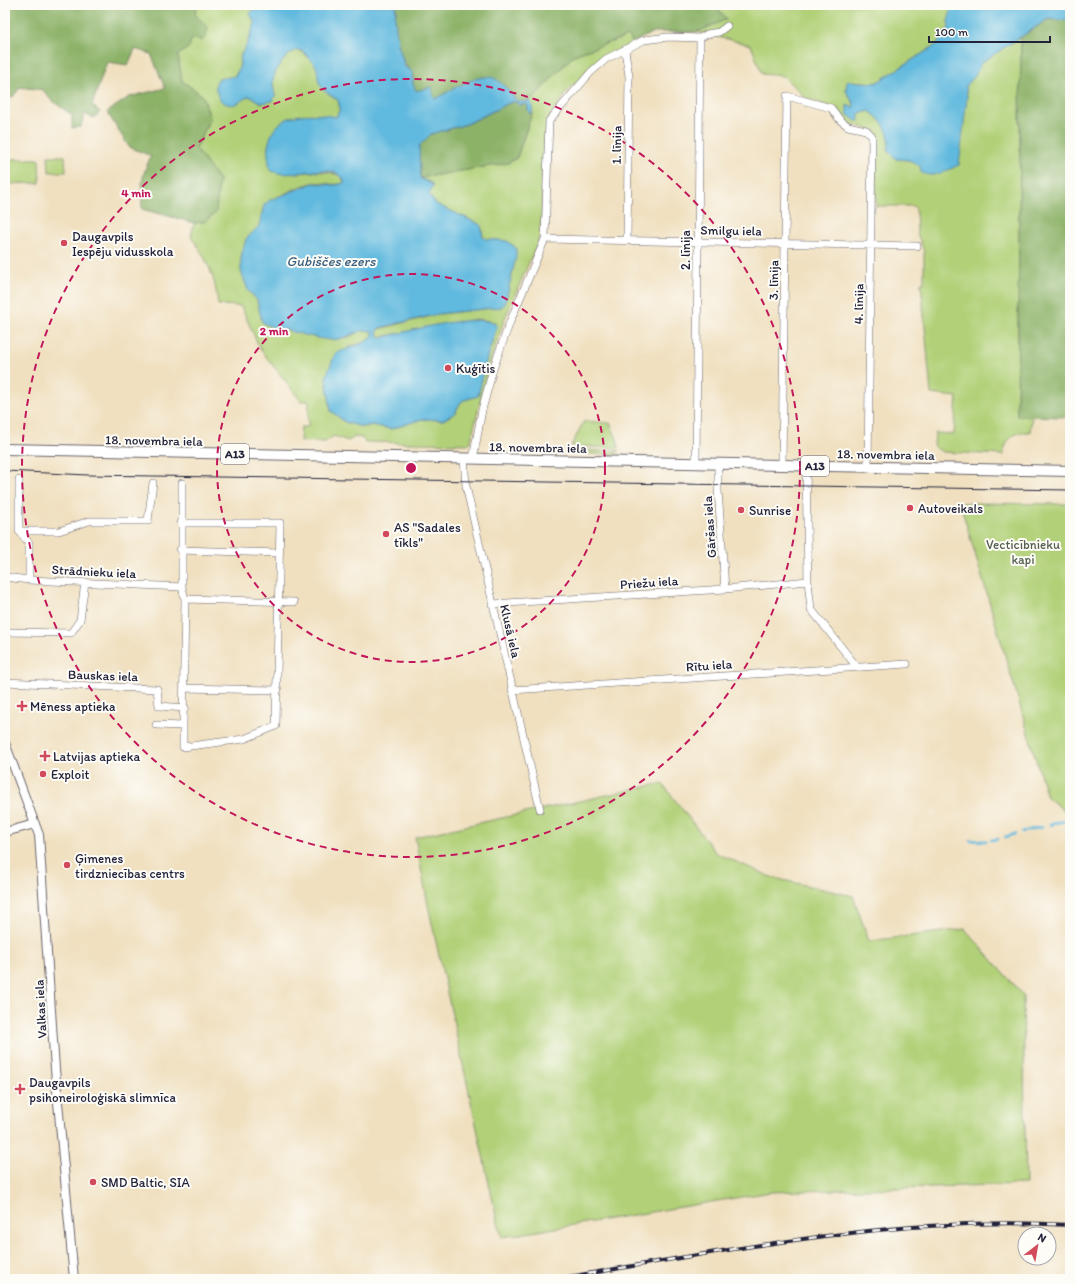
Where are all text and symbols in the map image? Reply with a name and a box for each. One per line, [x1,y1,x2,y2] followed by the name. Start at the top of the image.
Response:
[929,18,1050,44] scale bar
[935,25,968,39] text: 100 m
[609,125,624,165] street label: 1. līnija
[121,186,151,200] text: 4 min
[700,222,762,239] street label: Smilgu iela
[72,229,174,259] place label: Daugavpils Iespēju vidusskola
[678,229,693,270] street label: 2. līnija
[59,238,69,248] marker: Daugavpils Iespēju vidusskola
[287,253,376,270] water label: Gubiščes ezers
[766,259,781,300] street label: 3. līnija
[851,283,866,325] street label: 4. līnija
[260,324,289,338] text: 2 min
[456,361,496,376] place label: Kuģītis
[443,363,453,373] marker: Kuģītis
[105,432,203,449] street label: 18. novembra iela
[489,439,587,456] street label: 18. novembra iela
[221,444,249,464] road number: A13
[837,446,935,463] street label: 18. novembra iela
[801,456,829,476] road number: A13
[404,461,418,475] centre of rings
[700,495,719,559] street label: Gāršas iela
[918,501,983,516] place label: Autoveikals
[749,503,791,518] place label: Sunrise
[905,503,915,513] marker: Autoveikals
[736,505,746,515] marker: Sunrise
[394,520,461,550] place label: AS "Sadales tīkls"
[381,529,391,539] marker: AS "Sadales tīkls"
[986,537,1060,567] park label: Vecticībnieku kapi
[51,562,137,581] street label: Strādnieku iela
[619,573,679,592] street label: Priežu iela
[497,603,524,660] street label: Klusā iela
[685,656,733,675] street label: Rītu iela
[68,667,139,684] street label: Bauskas iela
[30,699,116,714] place label: Mēness aptieka
[17,701,27,711] marker: Mēness aptieka
[53,749,141,764] place label: Latvijas aptieka
[40,751,50,761] marker: Latvijas aptieka
[51,767,90,782] place label: Exploit
[38,769,48,779] marker: Exploit
[75,851,185,881] place label: Ģimenes tirdzniecības centrs
[62,860,72,870] marker: Ģimenes tirdzniecības centrs
[31,979,50,1039] street label: Valkas iela
[29,1075,176,1105] place label: Daugavpils psihoneiroloģiskā slimnīca
[14,1083,26,1095] marker: Daugavpils psihoneiroloģiskā slimnīca
[101,1175,191,1190] place label: SMD Baltic, SIA
[88,1177,98,1187] marker: SMD Baltic, SIA
[1017,1226,1057,1266] north arrow
[1035,1230,1048,1245] text: N

